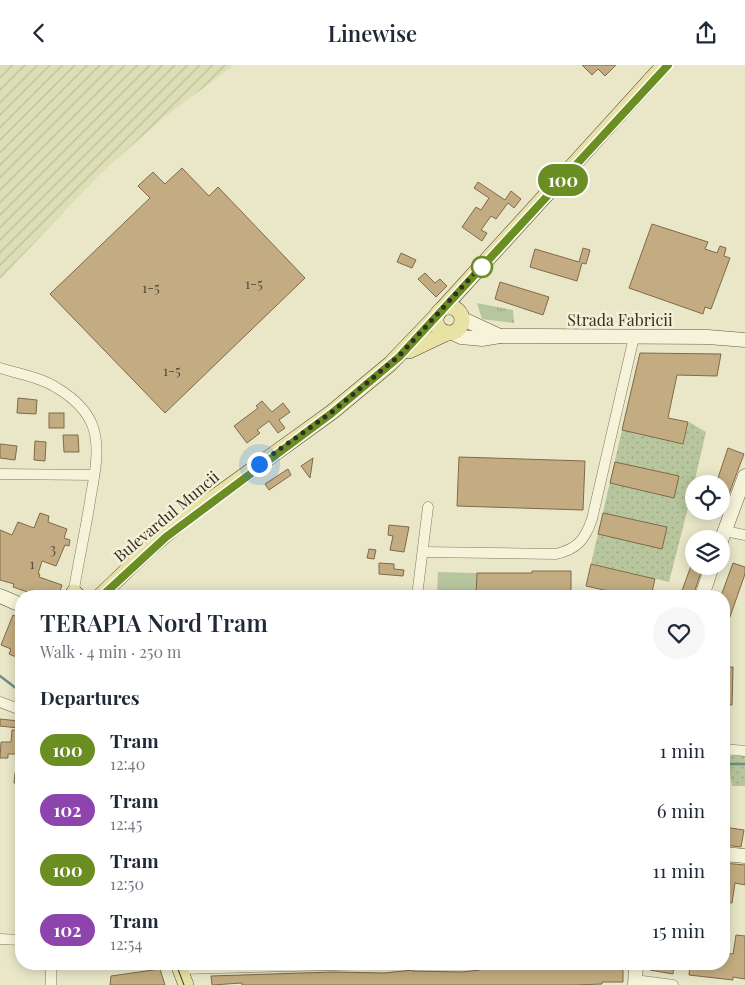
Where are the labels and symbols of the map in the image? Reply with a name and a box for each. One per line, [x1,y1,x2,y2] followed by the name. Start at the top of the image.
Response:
[534,164,592,196] line badge: 100
[471,256,493,278] unlabelled marker
[245,274,263,293] house number: 1-5
[142,278,160,297] house number: 1-5
[567,309,673,330] street label: Strada Fabricii
[163,361,181,380] house number: 1-5
[247,452,272,477] your location
[109,466,223,566] street label: Bulevardul Muncii
[50,539,56,558] house number: 3
[29,554,35,573] house number: 1

